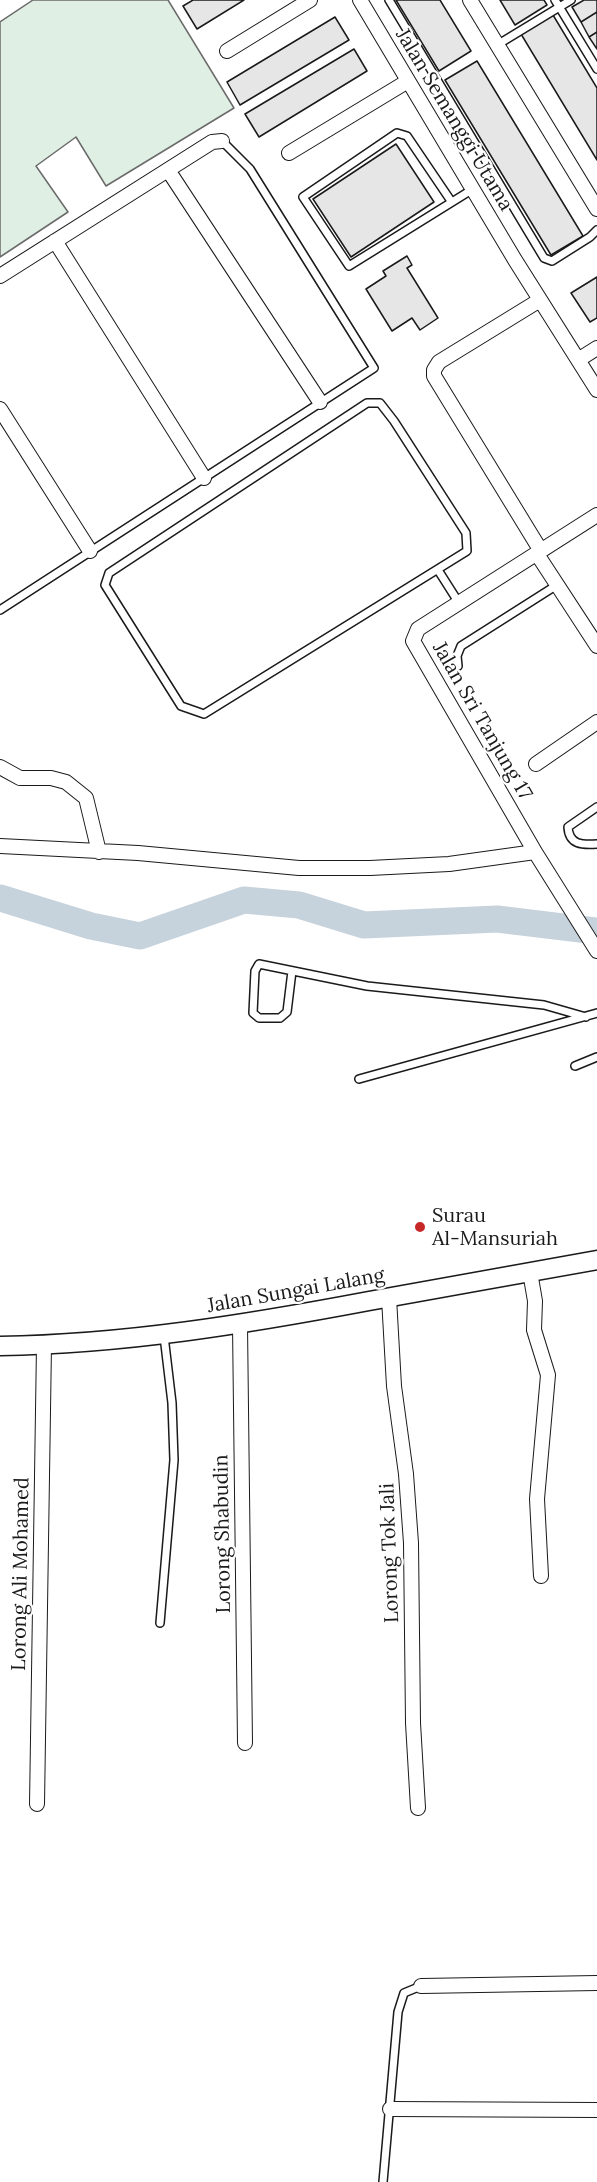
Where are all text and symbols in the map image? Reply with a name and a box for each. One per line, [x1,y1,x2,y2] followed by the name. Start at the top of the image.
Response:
[390,25,518,215] street label: Jalan Semanggi Utama
[427,638,537,804] street label: Jalan Sri Tanjung 17
[432,1204,558,1251] place label: Surau Al-Mansuriah
[413,1220,427,1234] marker: Surau Al-Mansuriah
[206,1264,386,1318] street label: Jalan Sungai Lalang
[210,1454,236,1614] street label: Lorong Shabudin
[7,1477,35,1671] street label: Lorong Ali Mohamed
[376,1483,404,1623] street label: Lorong Tok Jali

